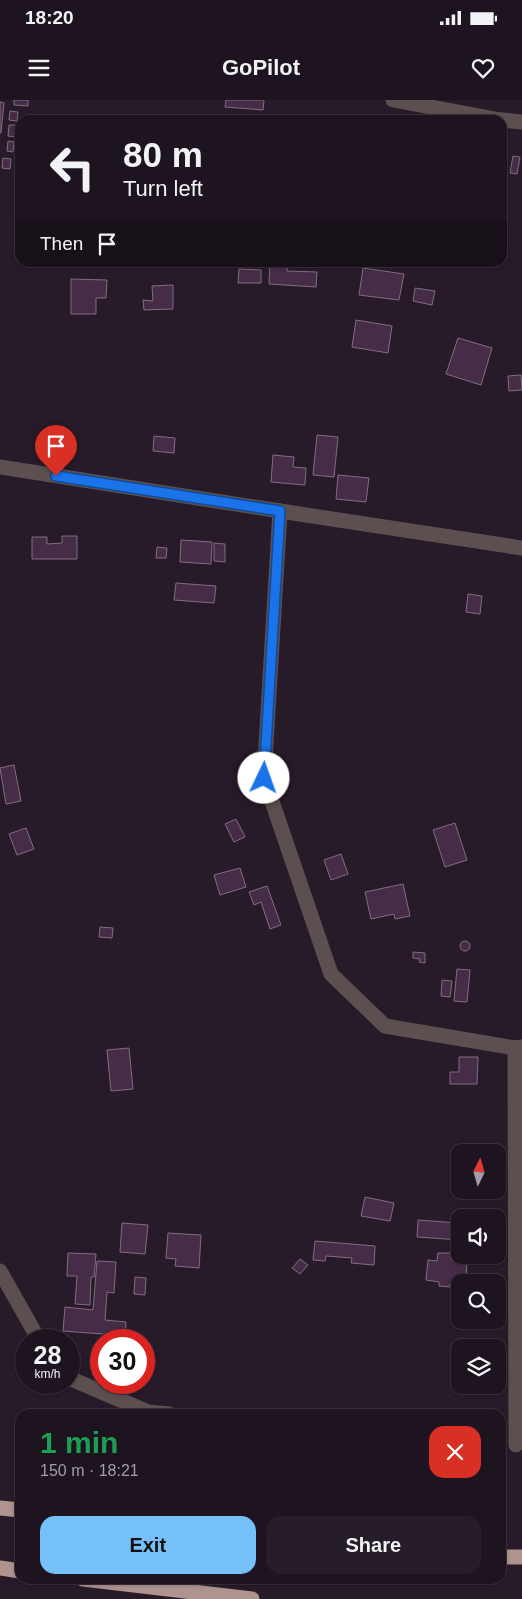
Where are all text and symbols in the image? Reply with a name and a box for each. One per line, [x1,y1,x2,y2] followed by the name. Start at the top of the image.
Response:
[25,7,74,28] text: 18:20
[25,54,53,82] icon: menu
[469,54,497,82] icon: heart
[222,55,300,80] text: GoPilot
[40,135,105,200] icon: left
[123,135,203,174] text: 80 m
[123,176,203,201] text: Turn left
[93,230,121,258] icon: arrive
[40,233,83,254] text: Then
[35,425,77,476] pin
[42,432,70,460] icon: arrive
[237,751,289,803] position arrow
[451,1144,506,1199] north arrow
[451,1144,506,1394] map controls
[451,1209,506,1264] button: sound
[451,1274,506,1329] button: search
[90,1329,155,1394] speed limit sign: 30
[451,1339,506,1394] button: layers
[34,1341,61,1369] text: 28
[34,1367,61,1381] text: km/h
[40,1426,118,1459] text: 1 min
[429,1426,481,1478] button: close
[40,1462,139,1479] text: 150 m · 18:21
[40,1516,256,1574] button: Exit
[266,1516,481,1574] button: Share

